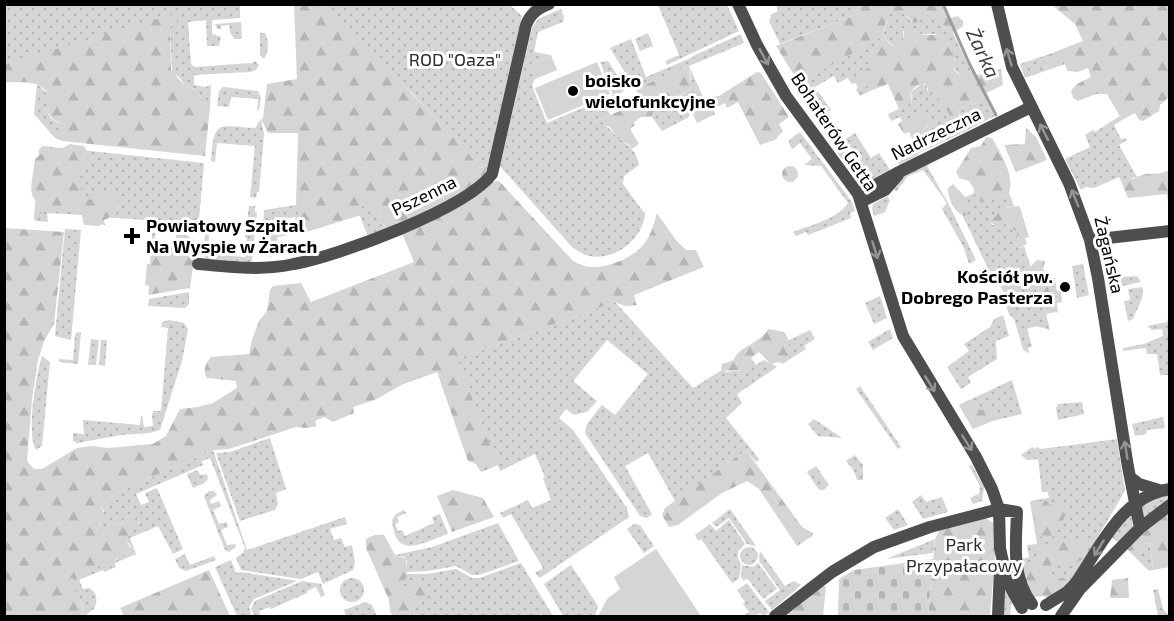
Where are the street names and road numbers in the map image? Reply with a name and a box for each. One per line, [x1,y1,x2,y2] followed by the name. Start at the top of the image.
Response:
[787,68,883,195] street label: Bohaterów Getta
[887,102,984,164] street label: Nadrzeczna
[388,170,460,220] street label: Pszenna
[1090,214,1130,296] street label: Żagańska

